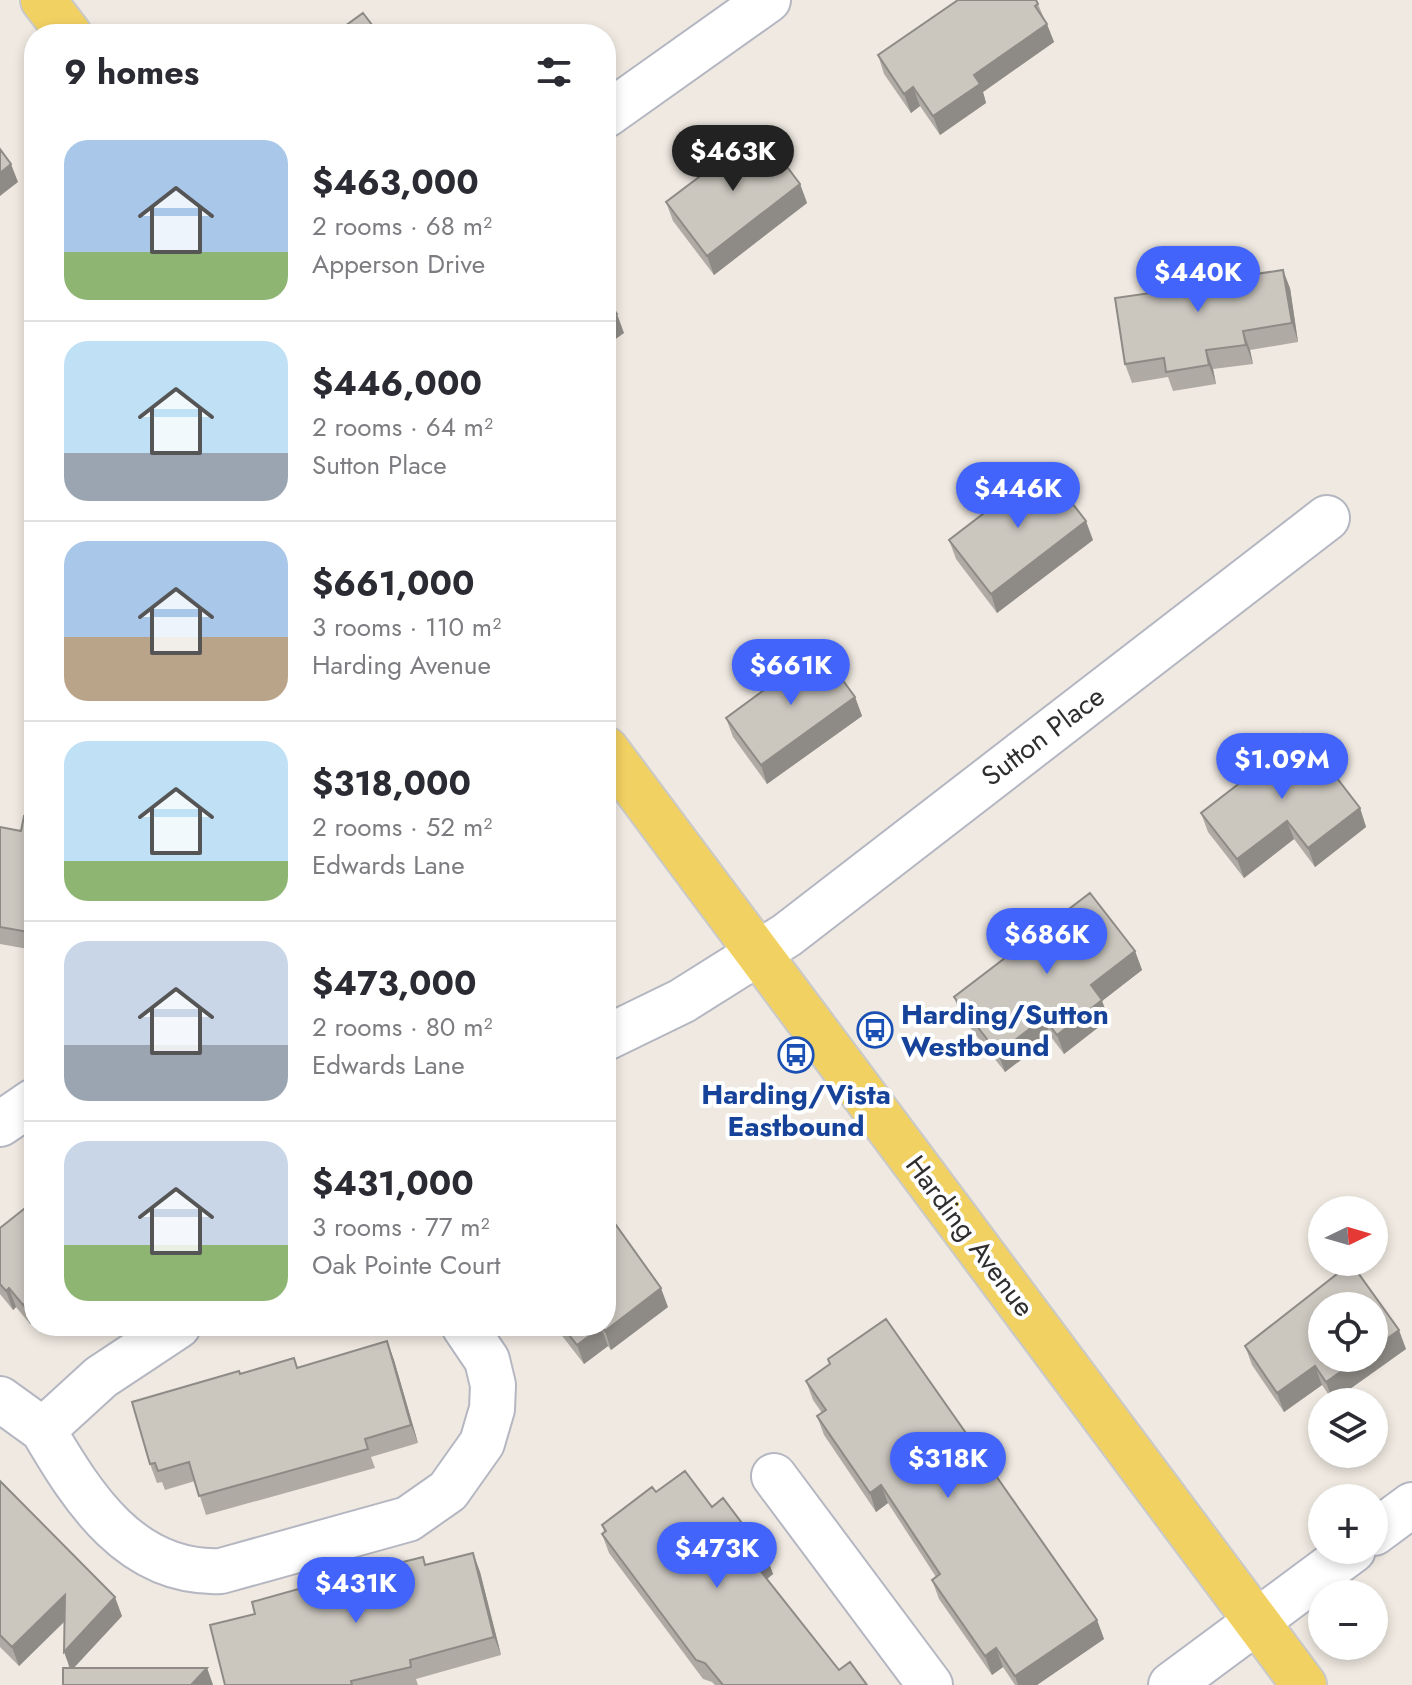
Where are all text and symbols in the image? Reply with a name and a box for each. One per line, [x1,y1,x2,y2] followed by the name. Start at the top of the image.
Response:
[64,48,199,97] text: 9 homes
[532,50,576,94] icon: filters
[677,125,789,193] pin: $463K
[690,132,776,170] text: $463K
[312,158,479,207] text: $463,000
[128,172,224,268] icon: home
[312,207,492,245] text: 2 rooms · 68 m²
[312,245,485,283] text: Apperson Drive
[1142,246,1254,314] pin: $440K
[1154,253,1242,291] text: $440K
[312,359,482,408] text: $446,000
[128,373,224,469] icon: home
[312,408,493,446] text: 2 rooms · 64 m²
[312,446,447,484] text: Sutton Place
[962,462,1074,530] pin: $446K
[974,469,1062,507] text: $446K
[312,559,475,608] text: $661,000
[128,573,224,669] icon: home
[312,608,501,646] text: 3 rooms · 110 m²
[735,639,847,707] pin: $661K
[312,646,491,684] text: Harding Avenue
[750,646,832,684] text: $661K
[973,676,1113,796] street label: Sutton Place
[1217,733,1347,801] pin: $1.09M
[1234,740,1330,778] text: $1.09M
[312,759,471,808] text: $318,000
[128,773,224,869] icon: home
[312,808,492,846] text: 2 rooms · 52 m²
[312,846,465,884] text: Edwards Lane
[991,908,1103,976] pin: $686K
[1004,915,1090,953] text: $686K
[312,959,477,1008] text: $473,000
[128,973,224,1069] icon: home
[901,994,1109,1067] place label: Harding/Sutton Westbound
[312,1008,493,1046] text: 2 rooms · 80 m²
[856,1011,894,1049] bus stop icon: Harding/Sutton Westbound
[777,1036,815,1074] bus stop icon: Harding/Vista Eastbound
[312,1046,465,1084] text: Edwards Lane
[701,1074,891,1147] place label: Harding/Vista Eastbound
[896,1147,1044,1325] street label: Harding Avenue
[312,1159,474,1208] text: $431,000
[128,1173,224,1269] icon: home
[1308,1196,1388,1276] north arrow
[1308,1196,1388,1660] map controls
[312,1208,489,1246] text: 3 rooms · 77 m²
[312,1246,501,1284] text: Oak Pointe Court
[1308,1292,1388,1372] button: locate
[1308,1388,1388,1468] button: layers
[892,1432,1004,1500] pin: $318K
[908,1439,988,1477] text: $318K
[1308,1484,1388,1564] button: +
[661,1522,773,1590] pin: $473K
[675,1529,759,1567] text: $473K
[300,1557,412,1625] pin: $431K
[315,1564,397,1602] text: $431K
[1308,1580,1388,1660] button: −

